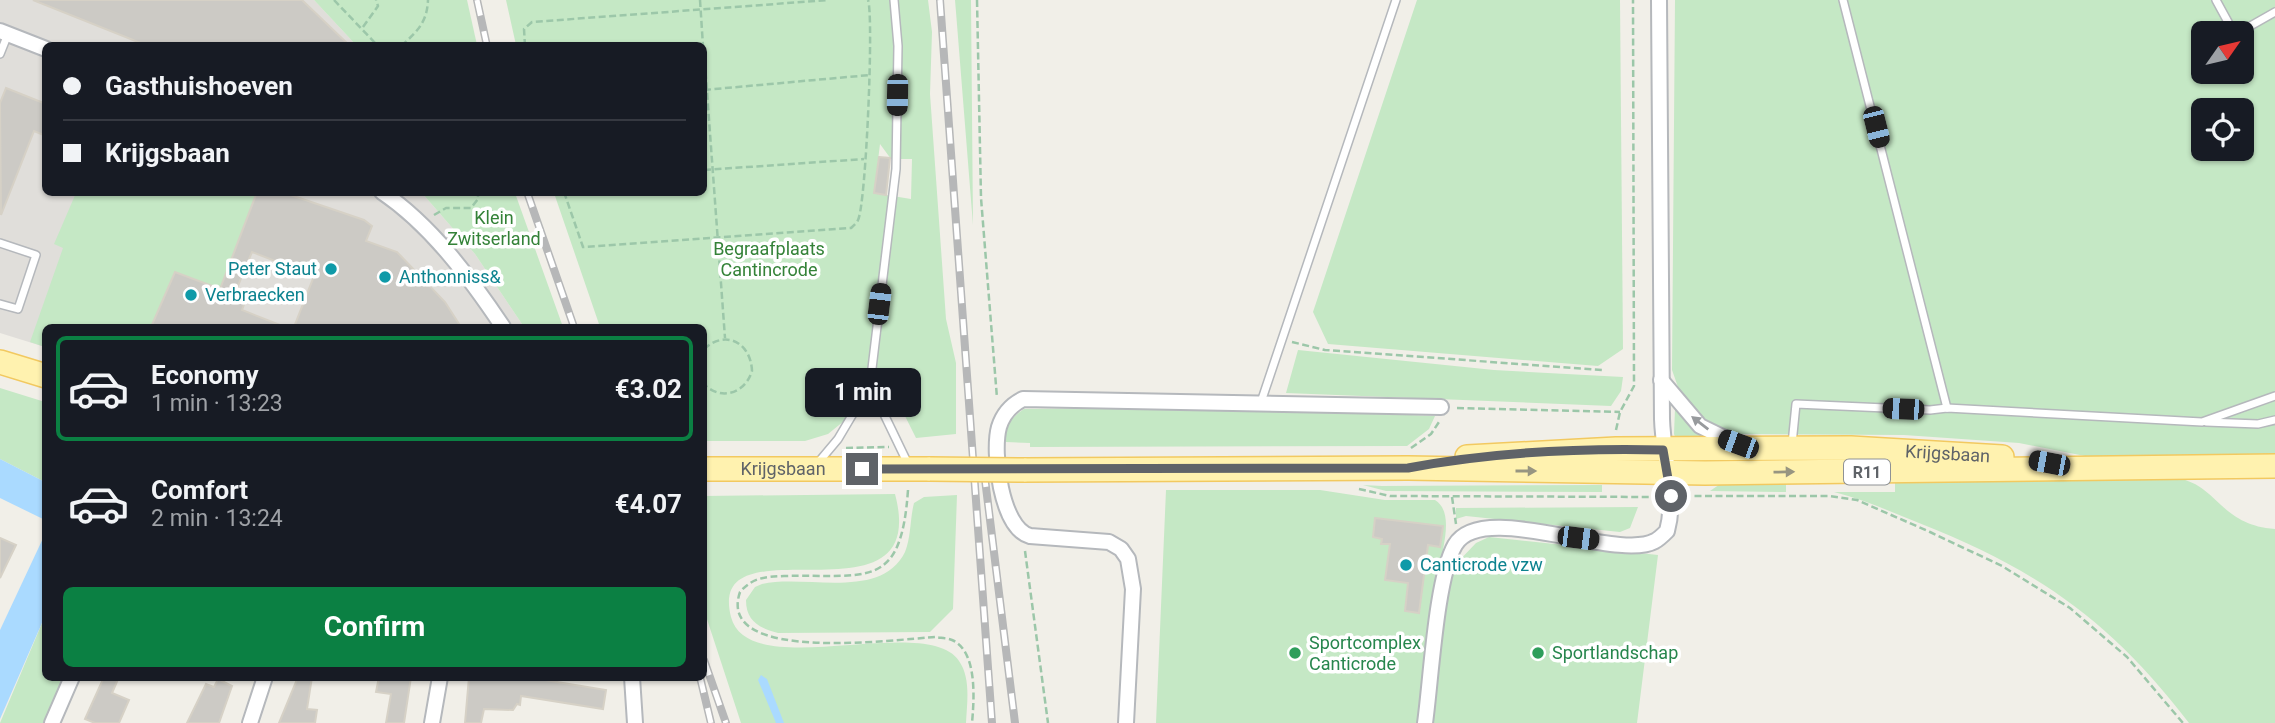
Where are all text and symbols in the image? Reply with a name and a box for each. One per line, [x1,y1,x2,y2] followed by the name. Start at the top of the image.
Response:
[2191,21,2254,84] north arrow
[2191,21,2254,161] map controls
[105,71,293,101] text: Gasthuishoeven
[887,74,908,116] car
[2191,98,2254,161] button: locate
[1861,104,1892,150] car
[105,138,230,168] text: Krijgsbaan
[447,207,541,249] park label: Klein Zwitserland
[713,238,825,280] park label: Begraafplaats Cantincrode
[228,258,317,279] place label: Peter Staut
[323,261,339,277] marker: Peter Staut
[399,266,502,287] place label: Anthonniss&
[377,269,393,285] marker: Anthonniss&
[867,282,892,326] car
[205,284,305,305] place label: Verbraecken
[183,287,199,303] marker: Verbraecken
[67,357,130,420] icon: car
[151,360,258,390] text: Economy
[804,368,920,416] callout: 1 min
[615,374,682,404] text: €3.02
[834,379,892,406] text: 1 min
[151,390,283,417] text: 1 min · 13:23
[1882,398,1925,420] car
[1691,416,1709,431] one-way arrow
[1715,427,1762,461] car
[1905,440,1991,466] street label: Krijgsbaan
[2027,449,2072,477] car
[846,453,878,485] route end
[740,458,826,479] street label: Krijgsbaan
[1844,460,1890,485] road number: R11
[1515,465,1537,477] one-way arrow
[1774,466,1796,478] one-way arrow
[67,472,130,535] icon: car
[151,475,248,505] text: Comfort
[1655,480,1687,512] route start
[615,489,682,519] text: €4.07
[151,505,283,532] text: 2 min · 13:24
[1556,525,1601,551] car
[1420,554,1543,575] place label: Canticrode vzw
[1398,557,1414,573] marker: Canticrode vzw
[63,587,686,667] button: Confirm
[1309,632,1421,674] place label: Sportcomplex Canticrode
[1552,642,1678,663] place label: Sportlandschap
[1287,645,1303,661] marker: Sportcomplex Canticrode
[1530,645,1546,661] marker: Sportlandschap

